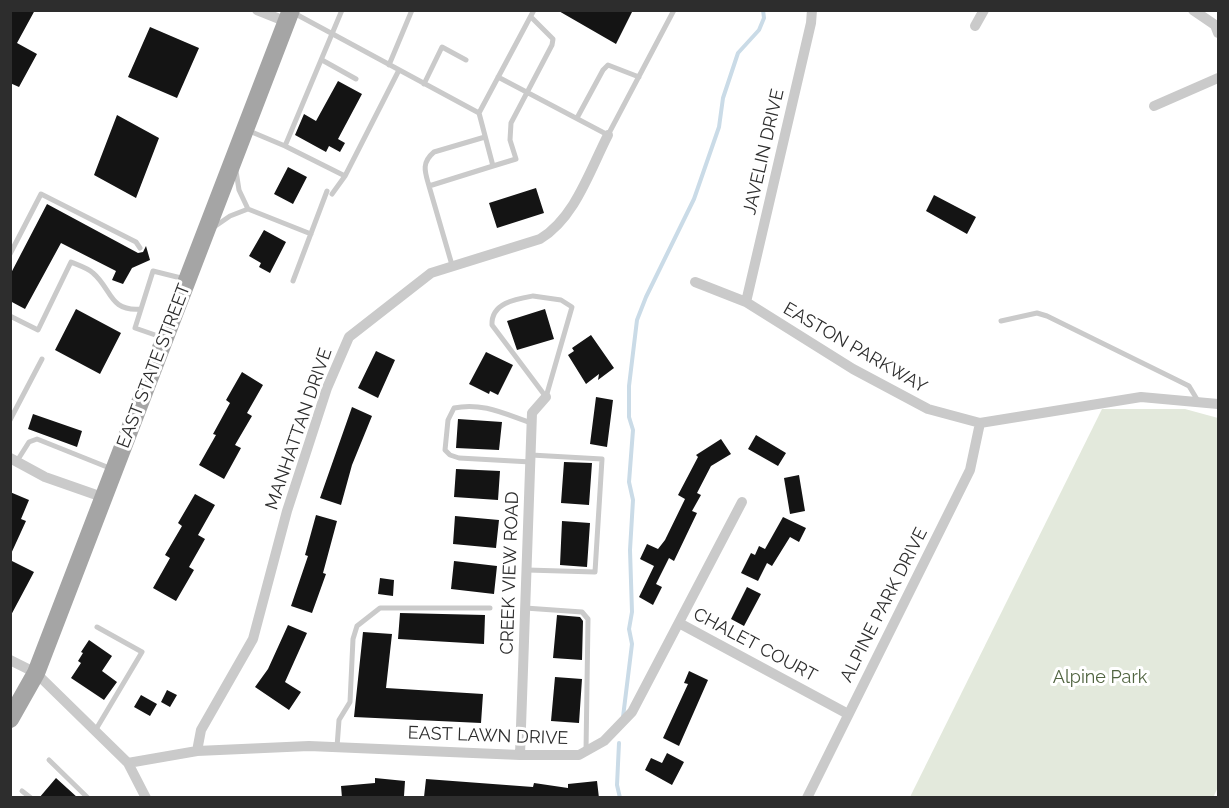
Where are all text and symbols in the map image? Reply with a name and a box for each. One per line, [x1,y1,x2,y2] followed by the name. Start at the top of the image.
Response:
[739,87,789,217] street label: JAVELIN DRIVE
[113,281,195,451] street label: EAST STATE STREET
[779,298,931,398] street label: EASTON PARKWAY
[261,345,337,513] street label: MANHATTAN DRIVE
[496,491,524,655] street label: CREEK VIEW ROAD
[836,524,932,686] street label: ALPINE PARK DRIVE
[690,603,820,687] street label: CHALET COURT
[1053,667,1147,689] park label: Alpine Park
[407,722,569,750] street label: EAST LAWN DRIVE

